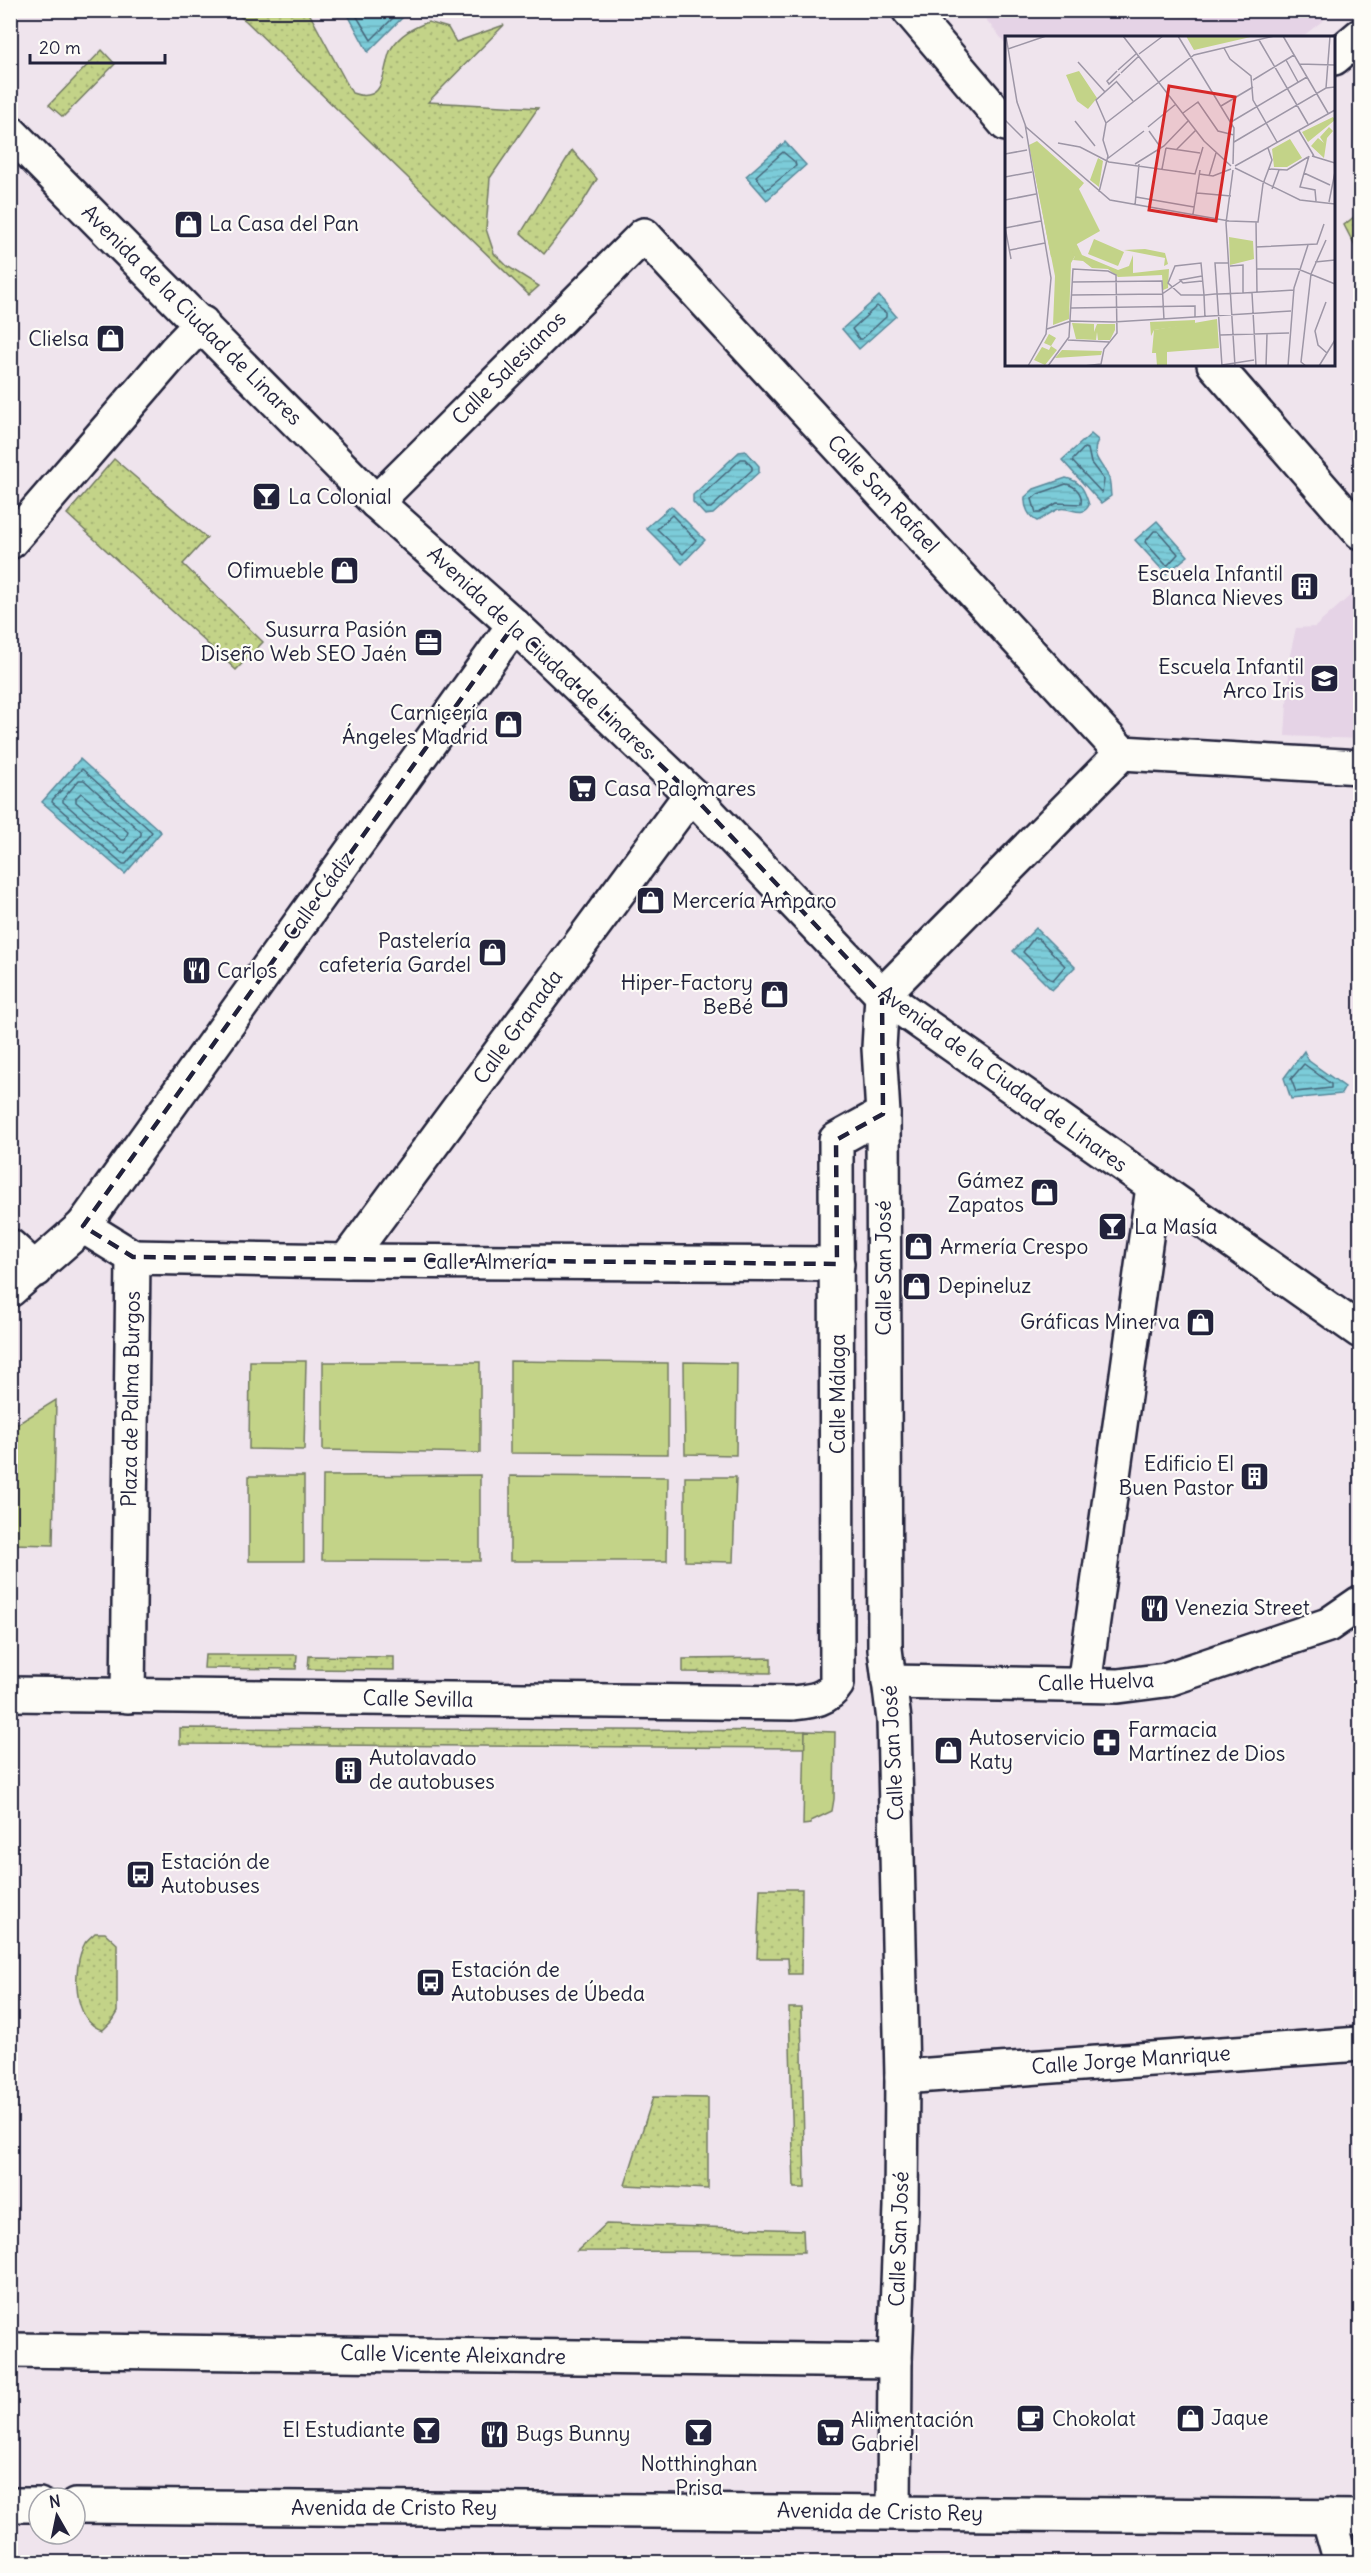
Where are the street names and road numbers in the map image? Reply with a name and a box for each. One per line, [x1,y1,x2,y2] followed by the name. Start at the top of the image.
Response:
[76,199,308,431] street label: Avenida de la Ciudad de Linares
[446,305,572,431] street label: Calle Salesianos
[822,429,945,558] street label: Calle San Rafael
[422,540,661,765] street label: Avenida de la Ciudad de Linares
[277,846,360,946] street label: Calle Cádiz
[467,964,568,1089] street label: Calle Granada
[873,979,1133,1178] street label: Avenida de la Ciudad de Linares
[870,1200,897,1336] street label: Calle San José
[423,1248,547,1275] street label: Calle Almería
[115,1291,146,1507] street label: Plaza de Palma Burgos
[824,1334,851,1454] street label: Calle Málaga
[1037,1666,1155,1697] street label: Calle Huelva
[362,1684,474,1713] street label: Calle Sevilla
[875,1685,910,1821] street label: Calle San José
[1030,2039,1231,2080] street label: Calle Jorge Manrique
[883,2171,914,2307] street label: Calle San José
[340,2339,566,2370] street label: Calle Vicente Aleixandre
[291,2494,497,2521] street label: Avenida de Cristo Rey
[777,2496,983,2527] street label: Avenida de Cristo Rey

